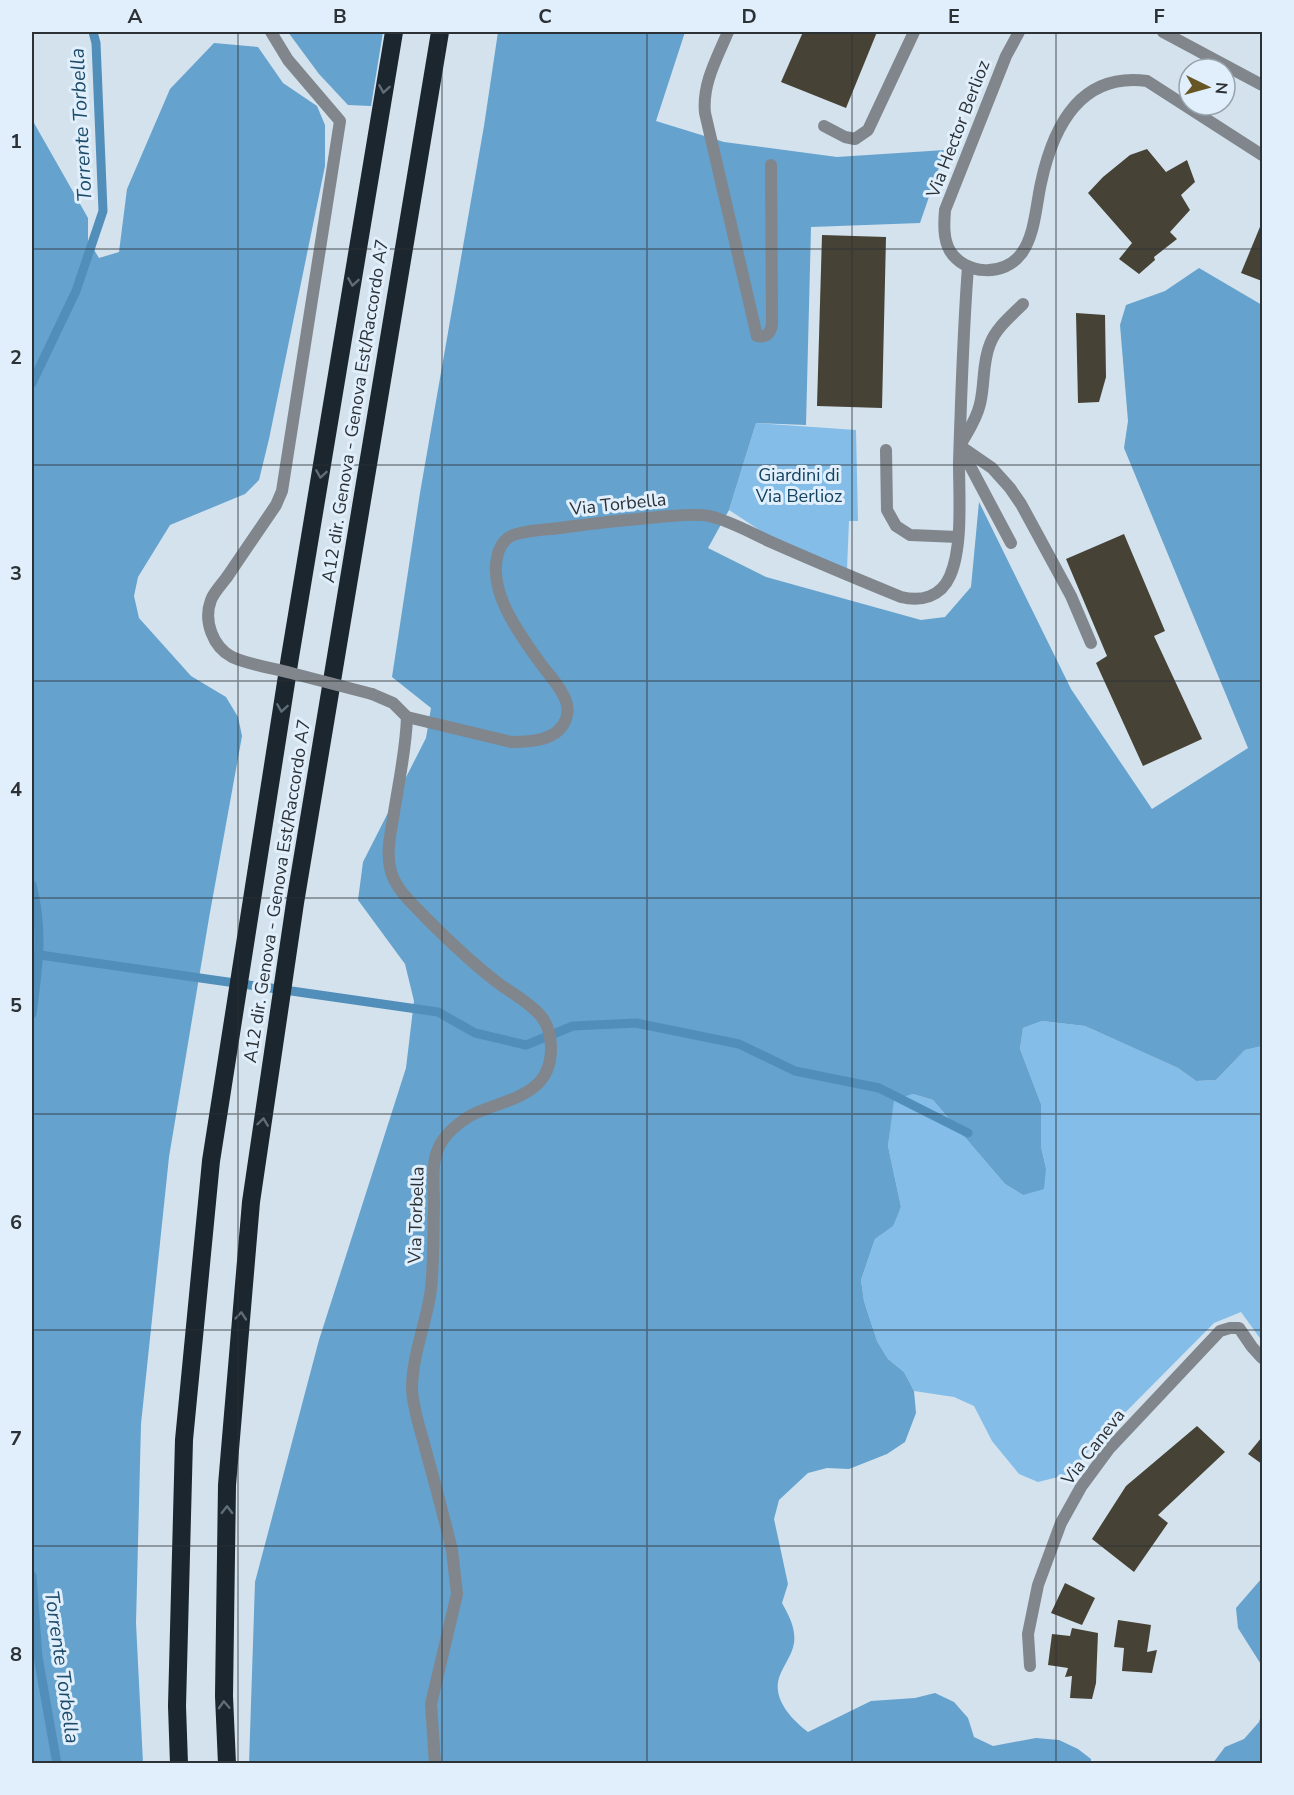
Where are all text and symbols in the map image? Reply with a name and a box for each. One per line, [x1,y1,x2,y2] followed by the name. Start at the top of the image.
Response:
[128,3,143,30] text: A
[333,3,347,30] text: B
[538,3,552,30] text: C
[741,3,757,30] text: D
[948,3,960,30] text: E
[1153,3,1165,30] text: F
[63,47,99,203] water label: Torrente Torbella
[920,57,995,202] street label: Via Hector Berlioz
[1177,57,1237,117] north arrow
[1209,81,1232,95] text: N
[379,85,391,94] one-way arrow
[10,128,22,155] text: 1
[316,237,394,585] street label: A12 dir. Genova - Genova Est/Raccordo A7
[347,277,359,286] one-way arrow
[10,344,22,371] text: 2
[755,463,842,508] park label: Giardini di Via Berlioz
[315,469,327,479] one-way arrow
[568,487,667,521] street label: Via Torbella
[10,560,22,587] text: 3
[277,703,289,712] one-way arrow
[238,717,316,1065] street label: A12 dir. Genova - Genova Est/Raccordo A7
[10,776,22,803] text: 4
[10,992,22,1019] text: 5
[256,1117,268,1127] one-way arrow
[402,1166,430,1265] street label: Via Torbella
[10,1209,22,1236] text: 6
[235,1311,248,1320] one-way arrow
[1055,1404,1130,1491] street label: Via Caneva
[10,1425,22,1452] text: 7
[221,1506,233,1515] one-way arrow
[38,1589,86,1745] water label: Torrente Torbella
[10,1641,22,1668] text: 8
[218,1701,231,1710] one-way arrow

